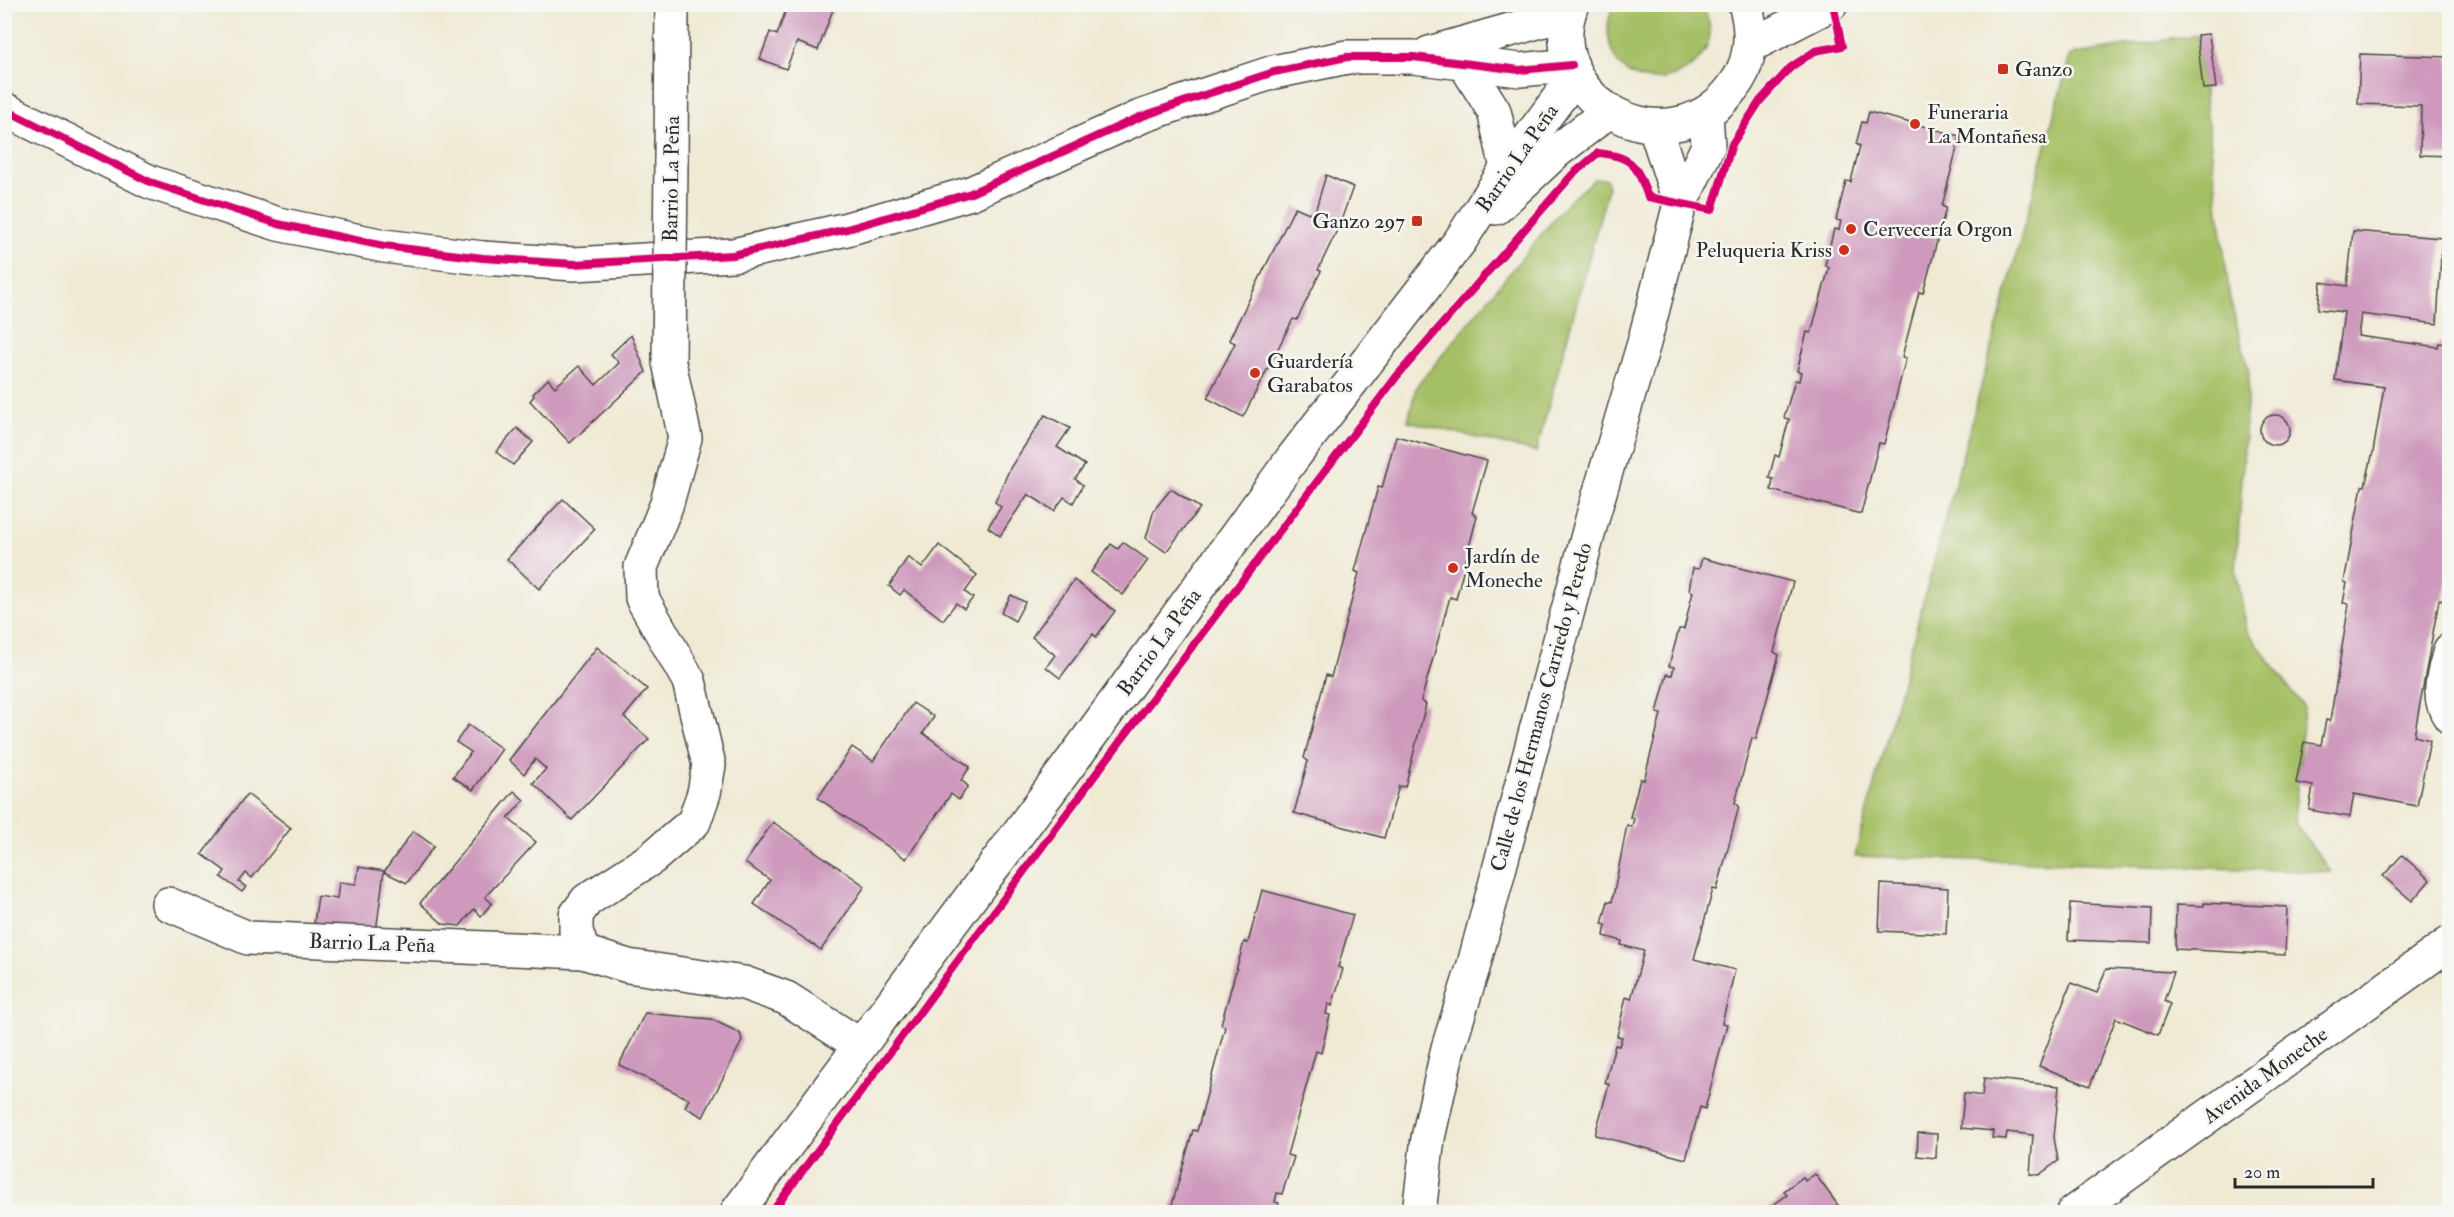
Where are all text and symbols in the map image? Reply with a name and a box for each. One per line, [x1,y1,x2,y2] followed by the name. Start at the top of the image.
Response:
[2015,56,2072,83] place label: Ganzo
[1996,62,2010,76] marker: Ganzo
[1470,99,1565,218] street label: Barrio La Peña
[1927,99,2047,150] place label: Funeraria La Montañesa
[657,115,686,242] street label: Barrio La Peña
[1908,117,1922,131] marker: Funeraria La Montañesa
[1312,208,1405,235] place label: Ganzo 297
[1410,214,1424,228] marker: Ganzo 297
[1863,216,2013,243] place label: Cervecería Orgon
[1844,222,1858,236] marker: Cervecería Orgon
[1696,237,1832,264] place label: Peluqueria Kriss
[1837,243,1851,257] marker: Peluqueria Kriss
[1267,348,1353,399] place label: Guardería Garabatos
[1248,366,1262,380] marker: Guardería Garabatos
[1485,540,1598,874] street label: Calle de los Hermanos Carriedo y Peredo
[1464,543,1543,594] place label: Jardín de Moneche
[1446,561,1460,575] marker: Jardín de Moneche
[1111,583,1208,701] street label: Barrio La Peña
[308,928,436,959] street label: Barrio La Peña
[2197,1021,2333,1130] street label: Avenida Moneche
[2235,1151,2373,1189] scale bar
[2244,1161,2280,1184] text: 20 m

